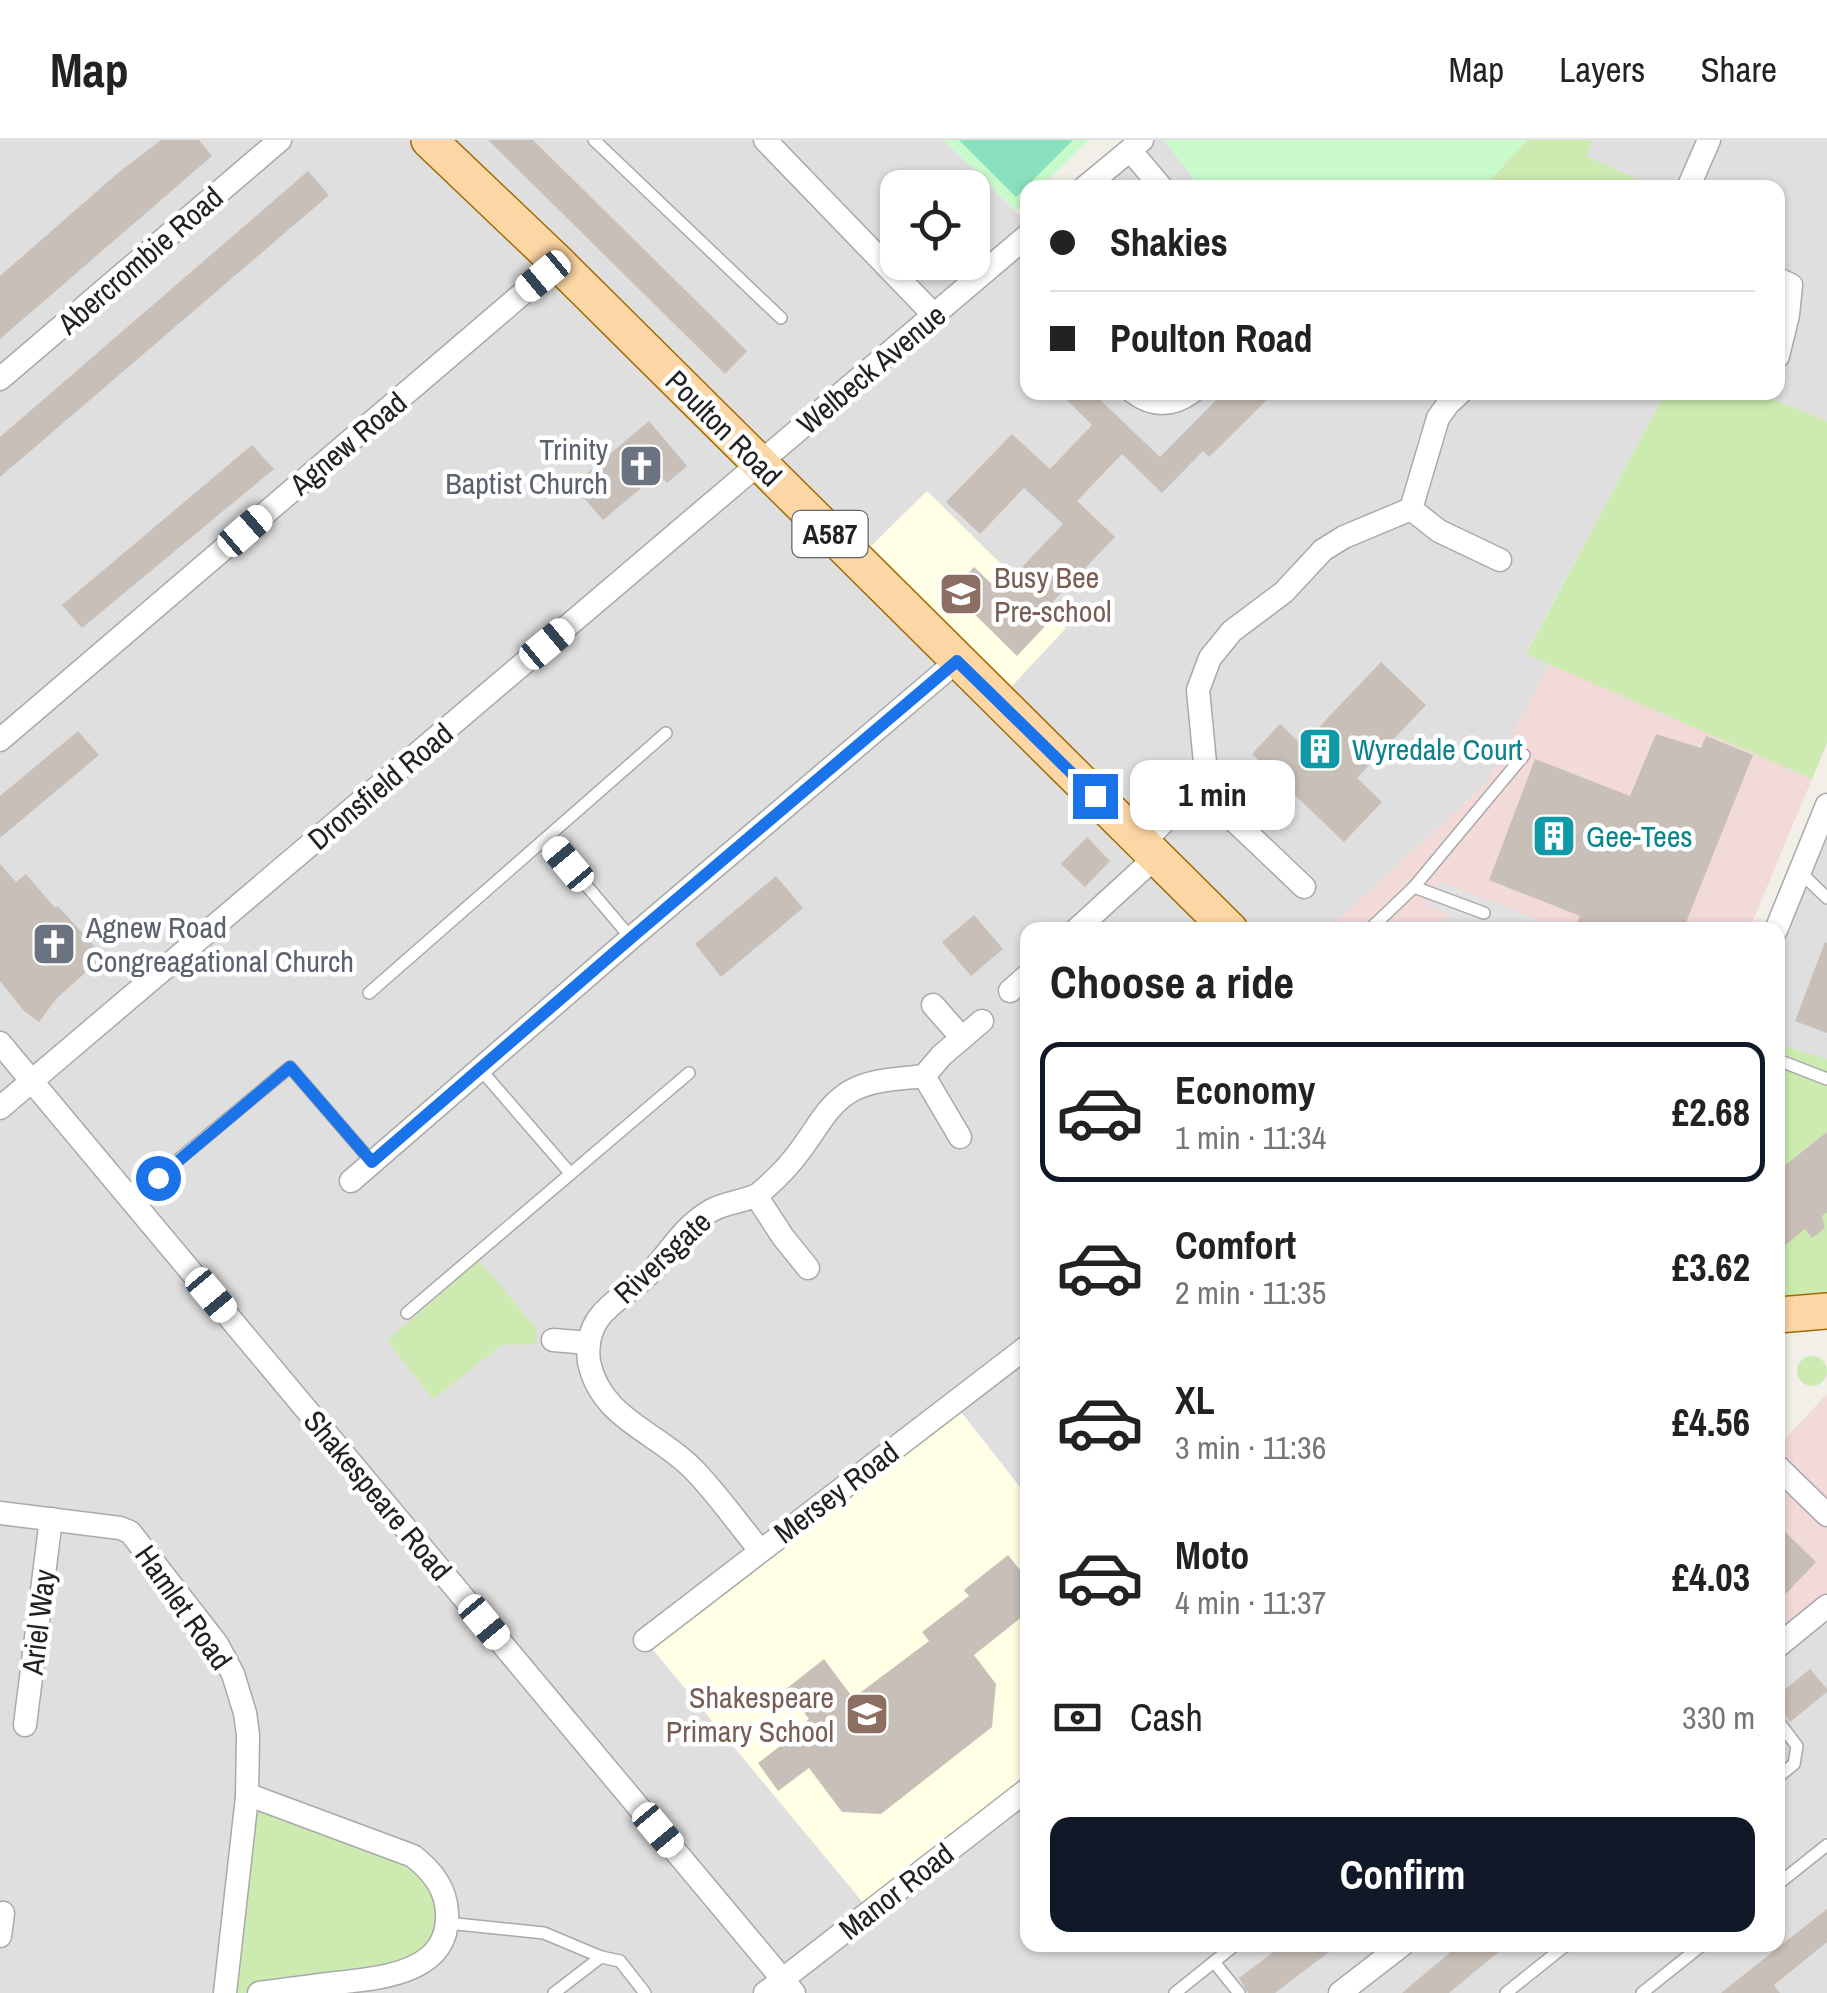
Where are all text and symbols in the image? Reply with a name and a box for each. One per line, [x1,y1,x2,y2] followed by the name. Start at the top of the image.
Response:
[50,37,129,102] text: Map
[1448,46,1504,93] text: Map
[1559,46,1645,93] text: Layers
[1700,46,1777,93] text: Share
[880,170,990,280] map controls
[880,170,990,280] button: locate
[48,177,231,343] street label: Abercrombie Road
[1110,217,1228,268] text: Shakies
[510,245,576,307] car
[788,295,954,443] street label: Welbeck Avenue
[1110,313,1313,364] text: Poulton Road
[657,361,791,495] street label: Poulton Road
[280,382,415,504] street label: Agnew Road
[445,429,609,503] place label: Trinity Baptist Church
[618,443,664,489] church icon: Trinity Baptist Church
[213,500,277,562] car
[792,511,868,557] road number: A587
[994,557,1112,631] place label: Busy Bee Pre-school
[938,571,984,617] school or university icon: Busy Bee Pre-school
[514,613,580,675] car
[299,714,461,858] street label: Dronsfield Road
[1297,726,1343,772] building icon: Wyredale Court
[1352,729,1523,769] place label: Wyredale Court
[1130,761,1295,831] callout: 1 min
[1178,773,1247,816] text: 1 min
[1073,774,1118,819] route end
[1531,813,1577,859] building icon: Gee-Tees
[1586,816,1693,856] place label: Gee-Tees
[537,831,599,897] car
[85,907,354,981] place label: Agnew Road Congreagational Church
[31,921,77,967] church icon: Agnew Road Congreagational Church
[1050,951,1294,1012] text: Choose a ride
[1175,1065,1315,1116] text: Economy
[1055,1067,1145,1157] icon: car
[1672,1087,1750,1138] text: £2.68
[1175,1116,1326,1159] text: 1 min · 11:34
[136,1156,181,1201] route start
[605,1202,719,1312] street label: Riversgate
[1175,1220,1296,1271] text: Comfort
[1055,1222,1145,1312] icon: car
[1672,1242,1750,1293] text: £3.62
[180,1262,242,1328] car
[1175,1271,1326,1314] text: 2 min · 11:35
[1175,1375,1215,1426] text: XL
[1055,1377,1145,1467] icon: car
[1672,1397,1750,1448] text: £4.56
[295,1401,461,1589] street label: Shakespeare Road
[1175,1426,1326,1469] text: 3 min · 11:36
[766,1432,906,1552] street label: Mersey Road
[1175,1530,1249,1581] text: Moto
[1055,1532,1145,1622] icon: car
[126,1537,242,1677] street label: Hamlet Road
[1672,1552,1750,1603] text: £4.03
[12,1566,64,1678] street label: Ariel Way
[1175,1581,1326,1624] text: 4 min · 11:37
[453,1589,515,1655] car
[666,1677,834,1751] place label: Shakespeare Primary School
[1050,1690,1105,1745] icon: cash
[844,1691,890,1737] school or university icon: Shakespeare Primary School
[1130,1692,1203,1743] text: Cash
[1682,1696,1755,1739] text: 330 m
[627,1797,689,1863] car
[1050,1817,1755,1932] button: Confirm
[830,1834,962,1948] street label: Manor Road

